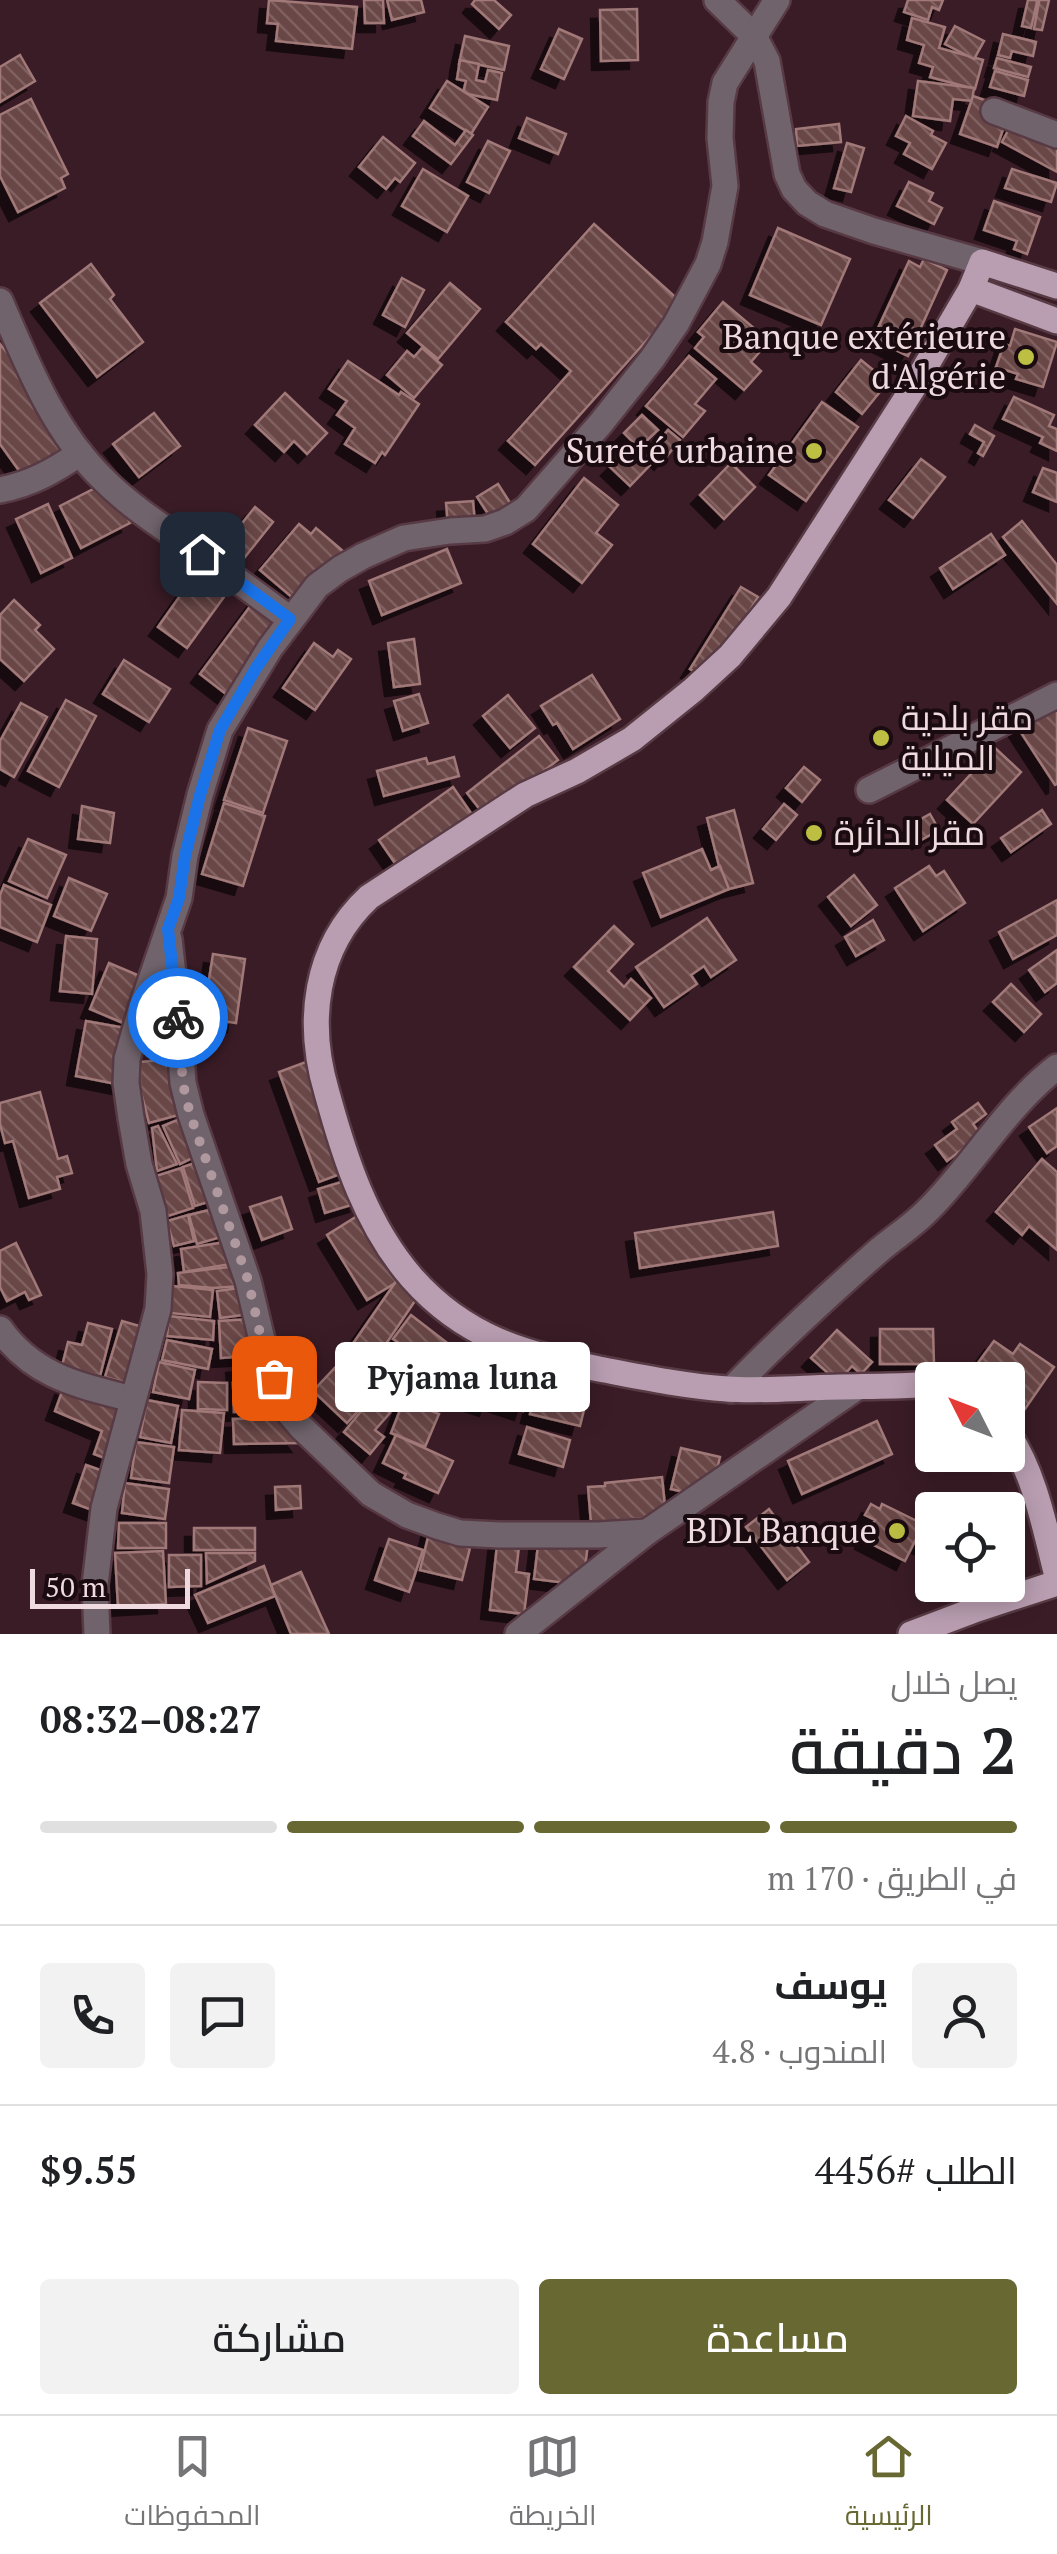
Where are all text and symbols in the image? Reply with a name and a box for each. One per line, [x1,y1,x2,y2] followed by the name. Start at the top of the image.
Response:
[722,313,1006,399] place label: Banque extérieure d'Algérie
[1015,346,1037,368] marker: Banque extérieure d'Algérie
[566,427,794,473] place label: Sureté urbaine
[803,440,825,462] marker: Sureté urbaine
[160,512,245,597] pin
[175,527,230,582] icon: home
[901,694,1033,780] place label: مقر بلدية الميلية
[870,727,892,749] marker: مقر بلدية الميلية
[834,809,985,855] place label: مقر الدائرة
[803,822,825,844] marker: مقر الدائرة
[128,968,228,1068] courier
[151,991,206,1046] icon: bike
[232,1336,317,1421] pin
[334,1343,589,1413] callout: Pyjama luna
[247,1351,302,1406] icon: bag
[367,1356,558,1398] text: Pyjama luna
[915,1362,1025,1472] north arrow
[915,1362,1025,1602] map controls
[915,1492,1025,1602] button: locate
[686,1507,877,1553] place label: BDL Banque
[886,1520,908,1542] marker: BDL Banque
[30,1564,190,1608] scale bar
[45,1568,106,1605] text: 50 m
[890,1661,1017,1703] text: يصل خلال
[40,1694,262,1744] text: 08:27–08:32
[790,1706,1017,1793] text: 2 دقيقة
[767,1857,1017,1899] text: في الطريق · 170 m
[774,1960,887,2010] text: يوسف
[40,1963,145,2068] button: phone
[170,1963,275,2068] button: chat
[912,1963,1017,2068] button: person
[712,2030,887,2072] text: المندوب · 4.8
[40,2145,137,2195] text: $9.55
[815,2145,1017,2195] text: الطلب #4456
[40,2279,519,2394] button: مشاركة
[539,2279,1017,2394] button: مساعدة
[124,2429,261,2541] tab: المحفوظات
[509,2429,596,2541] tab: الخريطة
[845,2429,933,2541] tab: الرئيسية

